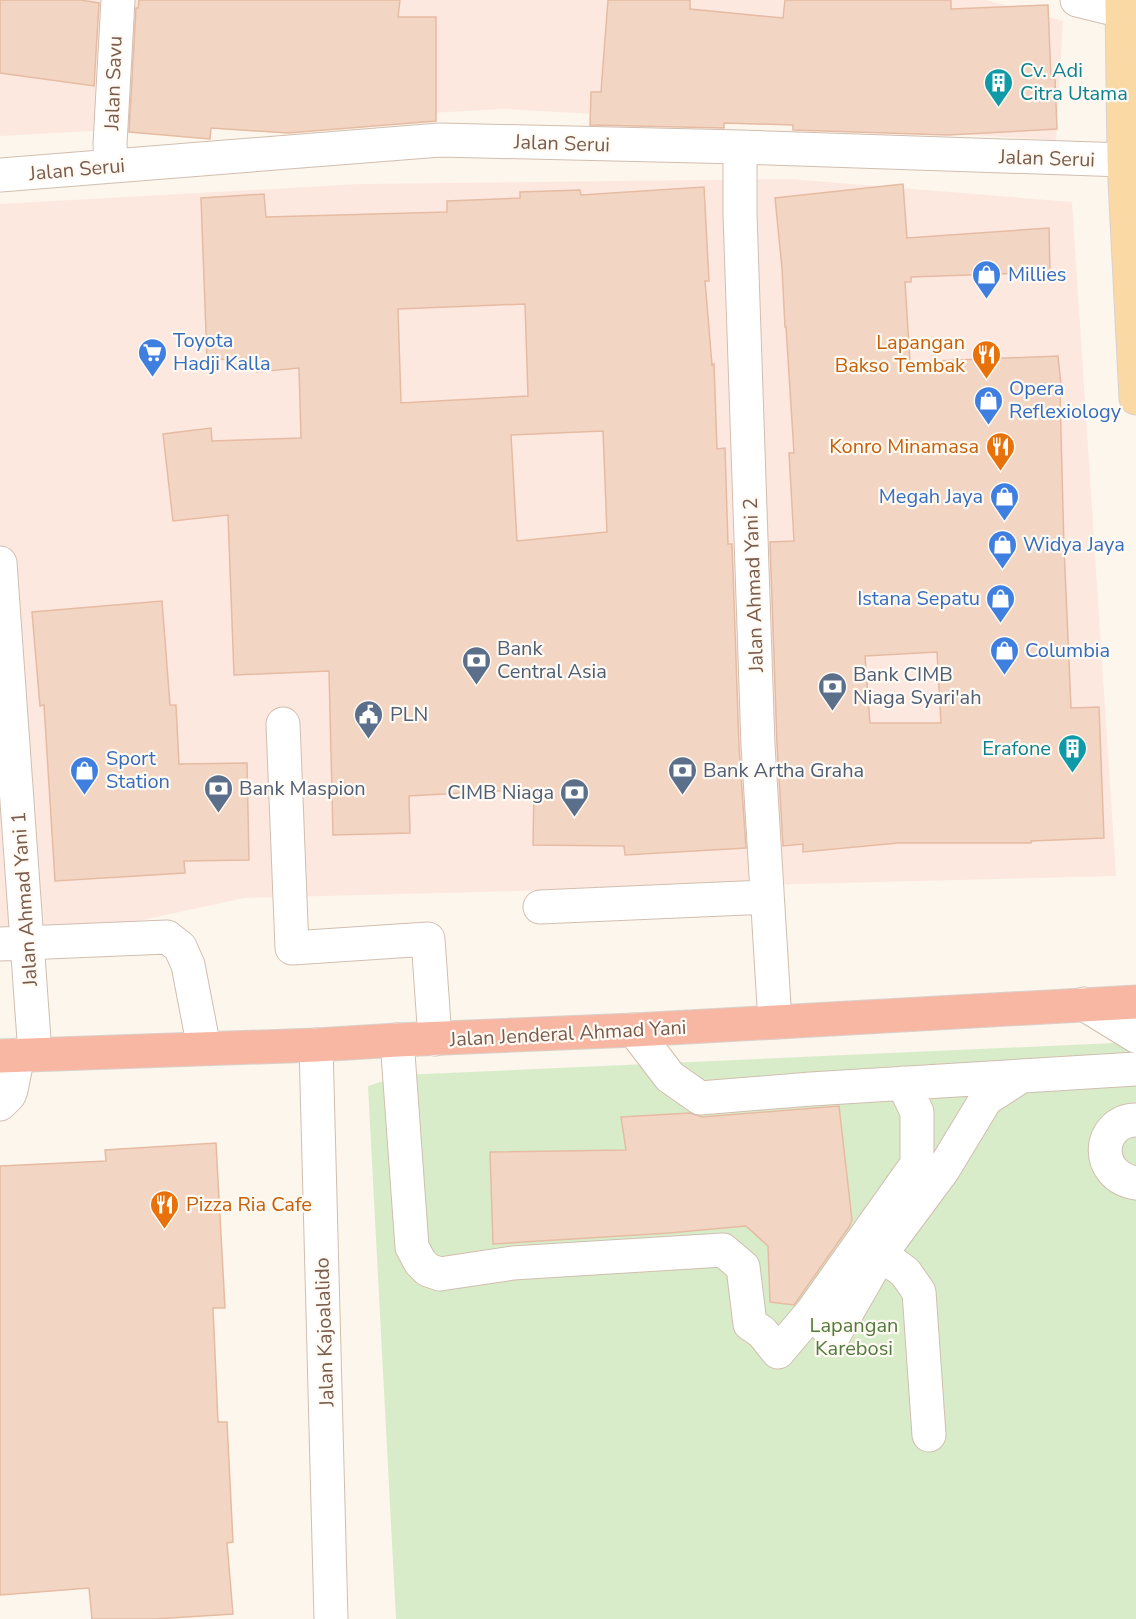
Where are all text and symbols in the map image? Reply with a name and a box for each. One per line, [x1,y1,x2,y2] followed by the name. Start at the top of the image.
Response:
[98,35,129,132] street label: Jalan Savu
[1020,57,1128,107] place label: Cv. Adi Citra Utama
[983,66,1015,108] building icon: Cv. Adi Citra Utama
[513,128,610,159] street label: Jalan Serui
[998,143,1095,174] street label: Jalan Serui
[27,152,126,187] street label: Jalan Serui
[971,258,1003,300] shop icon: Millies
[1008,261,1066,288] place label: Millies
[173,327,271,377] place label: Toyota Hadji Kalla
[835,329,966,379] place label: Lapangan Bakso Tembak
[136,336,168,378] supermarket icon: Toyota Hadji Kalla
[970,338,1002,380] restaurant icon: Lapangan Bakso Tembak
[1009,375,1122,425] place label: Opera Reflexiology
[972,384,1004,426] shop icon: Opera Reflexiology
[984,430,1016,472] restaurant icon: Konro Minamasa
[829,433,979,460] place label: Konro Minamasa
[988,480,1020,522] shop icon: Megah Jaya
[879,483,983,510] place label: Megah Jaya
[737,497,770,674] street label: Jalan Ahmad Yani 2
[986,528,1018,570] shop icon: Widya Jaya
[1023,531,1125,558] place label: Widya Jaya
[985,582,1017,624] shop icon: Istana Sepatu
[857,585,980,612] place label: Istana Sepatu
[988,634,1020,676] shop icon: Columbia
[497,635,607,685] place label: Bank Central Asia
[1025,637,1110,664] place label: Columbia
[460,644,492,686] bank icon: Bank Central Asia
[853,661,982,711] place label: Bank CIMB Niaga Syari'ah
[816,670,848,712] bank icon: Bank CIMB Niaga Syari'ah
[353,698,385,740] public building icon: PLN
[390,701,428,728] place label: PLN
[1056,732,1088,774] building icon: Erafone
[982,735,1051,762] place label: Erafone
[106,745,170,795] place label: Sport Station
[69,754,101,796] shop icon: Sport Station
[666,754,698,796] bank icon: Bank Artha Graha
[703,757,864,784] place label: Bank Artha Graha
[202,772,234,814] bank icon: Bank Maspion
[239,775,366,802] place label: Bank Maspion
[559,776,591,818] bank icon: CIMB Niaga
[447,779,554,806] place label: CIMB Niaga
[5,811,44,988] street label: Jalan Ahmad Yani 1
[448,1014,687,1053] street label: Jalan Jenderal Ahmad Yani
[149,1188,181,1230] restaurant icon: Pizza Ria Cafe
[186,1191,312,1218] place label: Pizza Ria Cafe
[308,1257,341,1408] street label: Jalan Kajoalalido
[810,1312,898,1362] park label: Lapangan Karebosi

